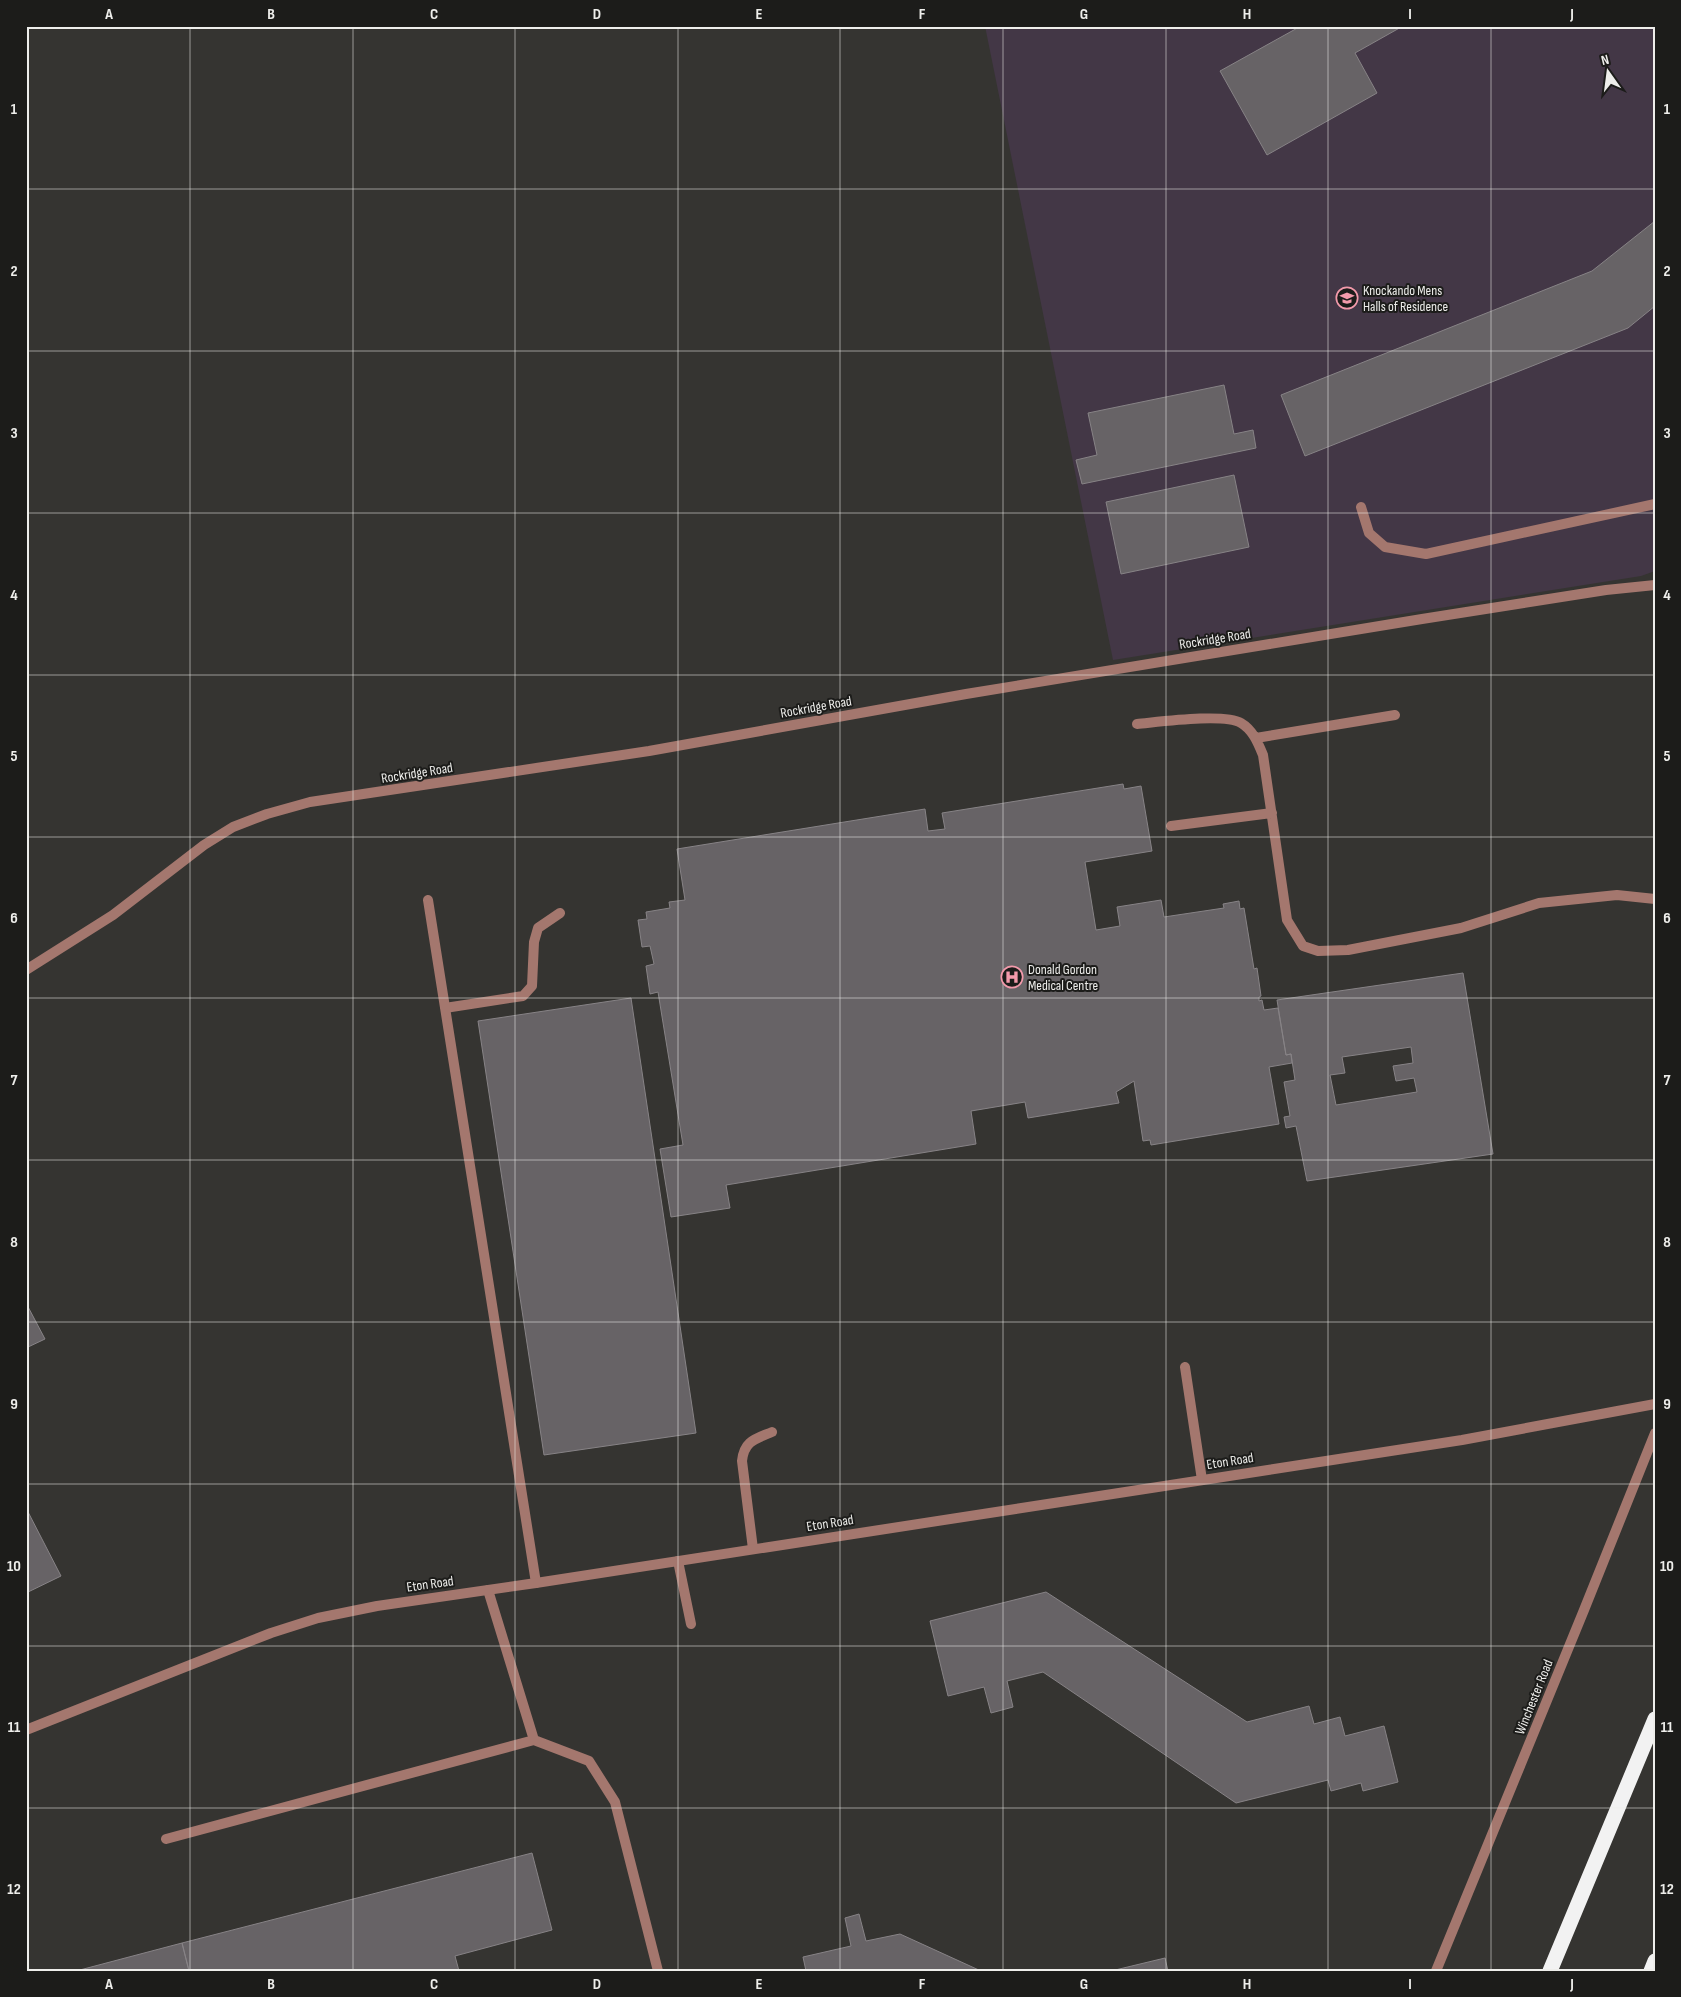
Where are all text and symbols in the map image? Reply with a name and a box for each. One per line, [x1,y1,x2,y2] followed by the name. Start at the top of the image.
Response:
[104,5,113,24] text: A
[267,5,275,24] text: B
[430,5,438,24] text: C
[593,5,601,24] text: D
[756,5,763,24] text: E
[919,5,926,24] text: F
[1080,5,1088,24] text: G
[1243,5,1251,24] text: H
[1408,5,1412,24] text: I
[1569,5,1574,24] text: J
[1584,48,1634,98] north arrow
[1599,51,1611,69] text: N
[11,100,18,119] text: 1
[1664,100,1671,119] text: 1
[10,262,18,281] text: 2
[1663,262,1671,281] text: 2
[1363,282,1448,315] place label: Knockando Mens Halls of Residence
[1335,286,1359,310] school or university icon: Knockando Mens Halls of Residence
[10,424,18,443] text: 3
[1663,424,1671,443] text: 3
[10,586,18,605] text: 4
[1663,586,1671,605] text: 4
[1178,625,1252,653] street label: Rockridge Road
[779,692,853,722] street label: Rockridge Road
[10,747,18,766] text: 5
[1663,747,1671,766] text: 5
[380,759,454,787] street label: Rockridge Road
[10,909,18,928] text: 6
[1663,909,1671,928] text: 6
[1028,961,1098,994] place label: Donald Gordon Medical Centre
[1000,965,1024,989] hospital icon: Donald Gordon Medical Centre
[11,1071,18,1090] text: 7
[1664,1071,1671,1090] text: 7
[10,1233,18,1252] text: 8
[1663,1233,1671,1252] text: 8
[10,1395,18,1414] text: 9
[1663,1395,1671,1414] text: 9
[1205,1449,1255,1473] street label: Eton Road
[805,1511,855,1535] street label: Eton Road
[7,1557,21,1576] text: 10
[1660,1557,1674,1576] text: 10
[405,1572,455,1596] street label: Eton Road
[1511,1657,1557,1737] street label: Winchester Road
[8,1718,21,1737] text: 11
[1661,1718,1674,1737] text: 11
[7,1880,21,1899] text: 12
[1660,1880,1674,1899] text: 12
[104,1975,113,1994] text: A
[267,1975,275,1994] text: B
[430,1975,438,1994] text: C
[593,1975,601,1994] text: D
[756,1975,763,1994] text: E
[919,1975,926,1994] text: F
[1080,1975,1088,1994] text: G
[1243,1975,1251,1994] text: H
[1408,1975,1412,1994] text: I
[1569,1975,1574,1994] text: J

